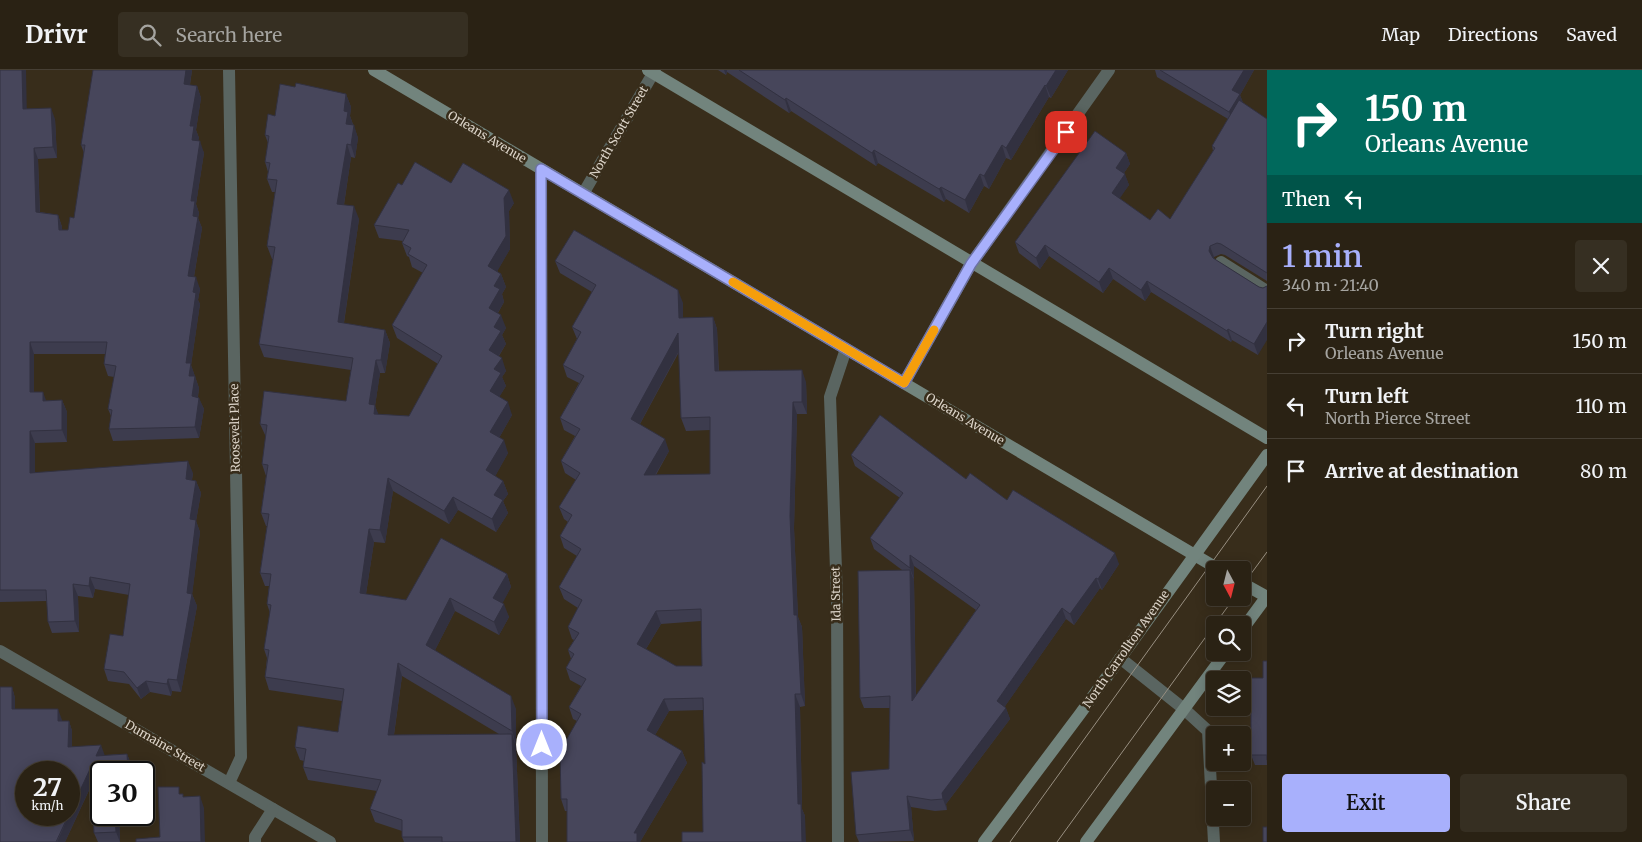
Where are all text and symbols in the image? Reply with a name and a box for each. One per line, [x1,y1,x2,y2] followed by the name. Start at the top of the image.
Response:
[118,12,468,57] search box
[25,19,88,50] text: Drivr
[136,21,164,49] icon: search
[176,23,282,47] text: Search here
[1382,23,1420,46] text: Map
[1448,23,1538,46] text: Directions
[1566,23,1617,46] text: Saved
[586,83,651,180] street label: North Scott Street
[1365,87,1467,131] text: 150 m
[1282,90,1347,155] icon: right
[445,107,529,166] street label: Orleans Avenue
[1045,111,1087,153] pin
[1052,118,1080,146] icon: arrive
[1365,130,1528,158] text: Orleans Avenue
[1340,185,1368,213] icon: left
[1282,187,1330,211] text: Then
[1282,237,1363,275] text: 1 min
[1575,240,1627,292] button: close
[1282,275,1379,295] text: 340 m · 21:40
[1325,319,1424,343] text: Turn right
[1282,327,1310,355] icon: right
[1573,329,1627,353] text: 150 m
[1325,343,1444,363] text: Orleans Avenue
[226,383,243,473] street label: Roosevelt Place
[1325,384,1409,408] text: Turn left
[923,389,1007,448] street label: Orleans Avenue
[1282,392,1310,420] icon: left
[1576,394,1627,418] text: 110 m
[1325,408,1471,428] text: North Pierce Street
[1282,457,1310,485] icon: arrive
[1325,459,1519,483] text: Arrive at destination
[1580,459,1627,483] text: 80 m
[1206,561,1251,606] north arrow
[1206,561,1251,826] map controls
[828,566,843,622] street label: Ida Street
[1079,587,1172,710] street label: North Carrollton Avenue
[1206,616,1251,661] button: search
[1206,671,1251,716] button: layers
[122,716,208,775] street label: Dumaine Street
[515,718,567,770] position arrow
[1206,726,1251,771] button: +
[90,761,155,826] speed limit sign: 30
[33,771,62,803] text: 27
[1282,774,1450,832] button: Exit
[1460,774,1627,832] button: Share
[1206,781,1251,826] button: −
[32,798,63,813] text: km/h

